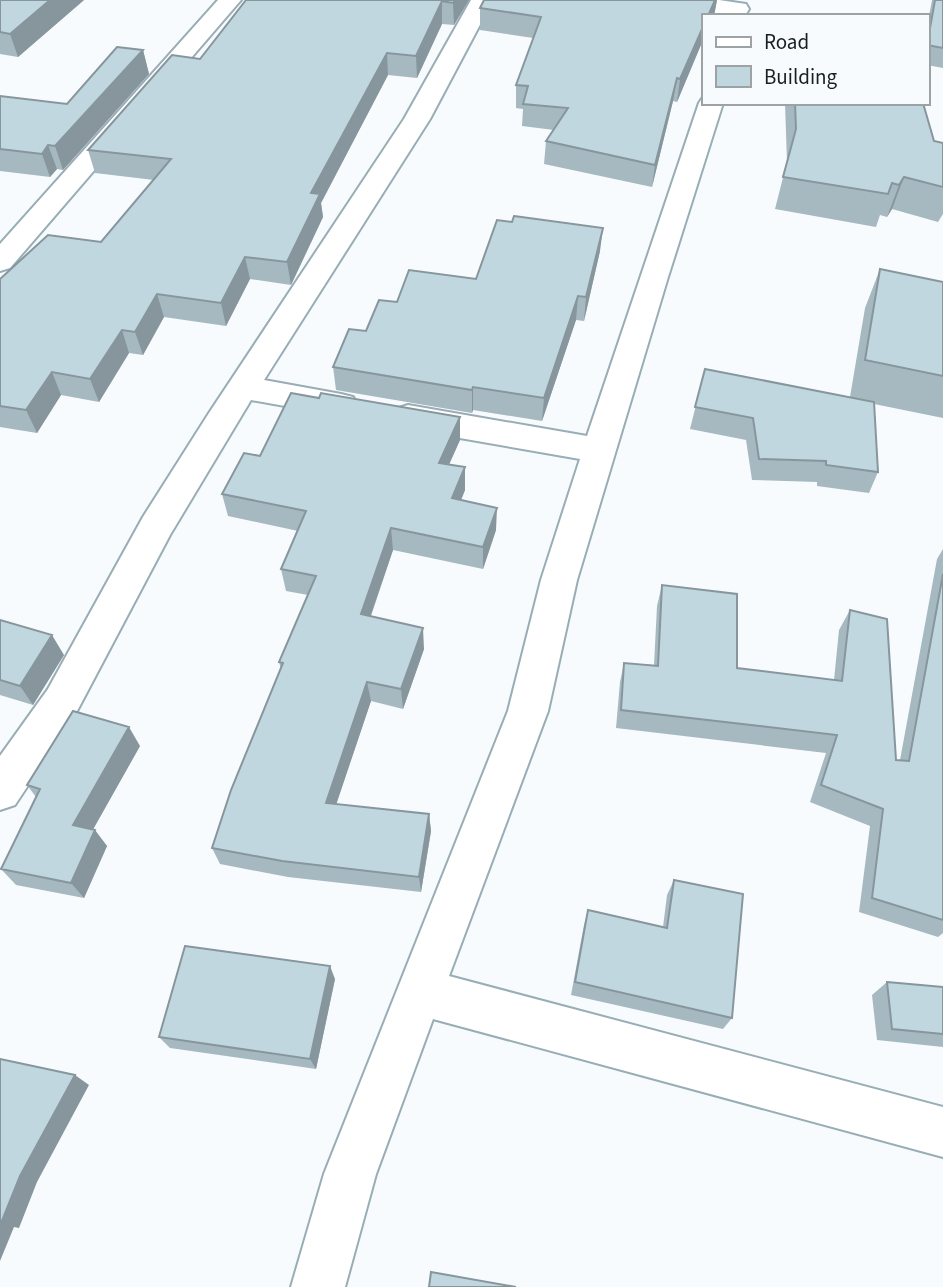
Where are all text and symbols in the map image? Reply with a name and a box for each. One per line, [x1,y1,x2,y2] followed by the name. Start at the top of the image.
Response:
[702,14,929,105] legend
[764,27,809,57] text: Road
[764,62,838,92] text: Building

